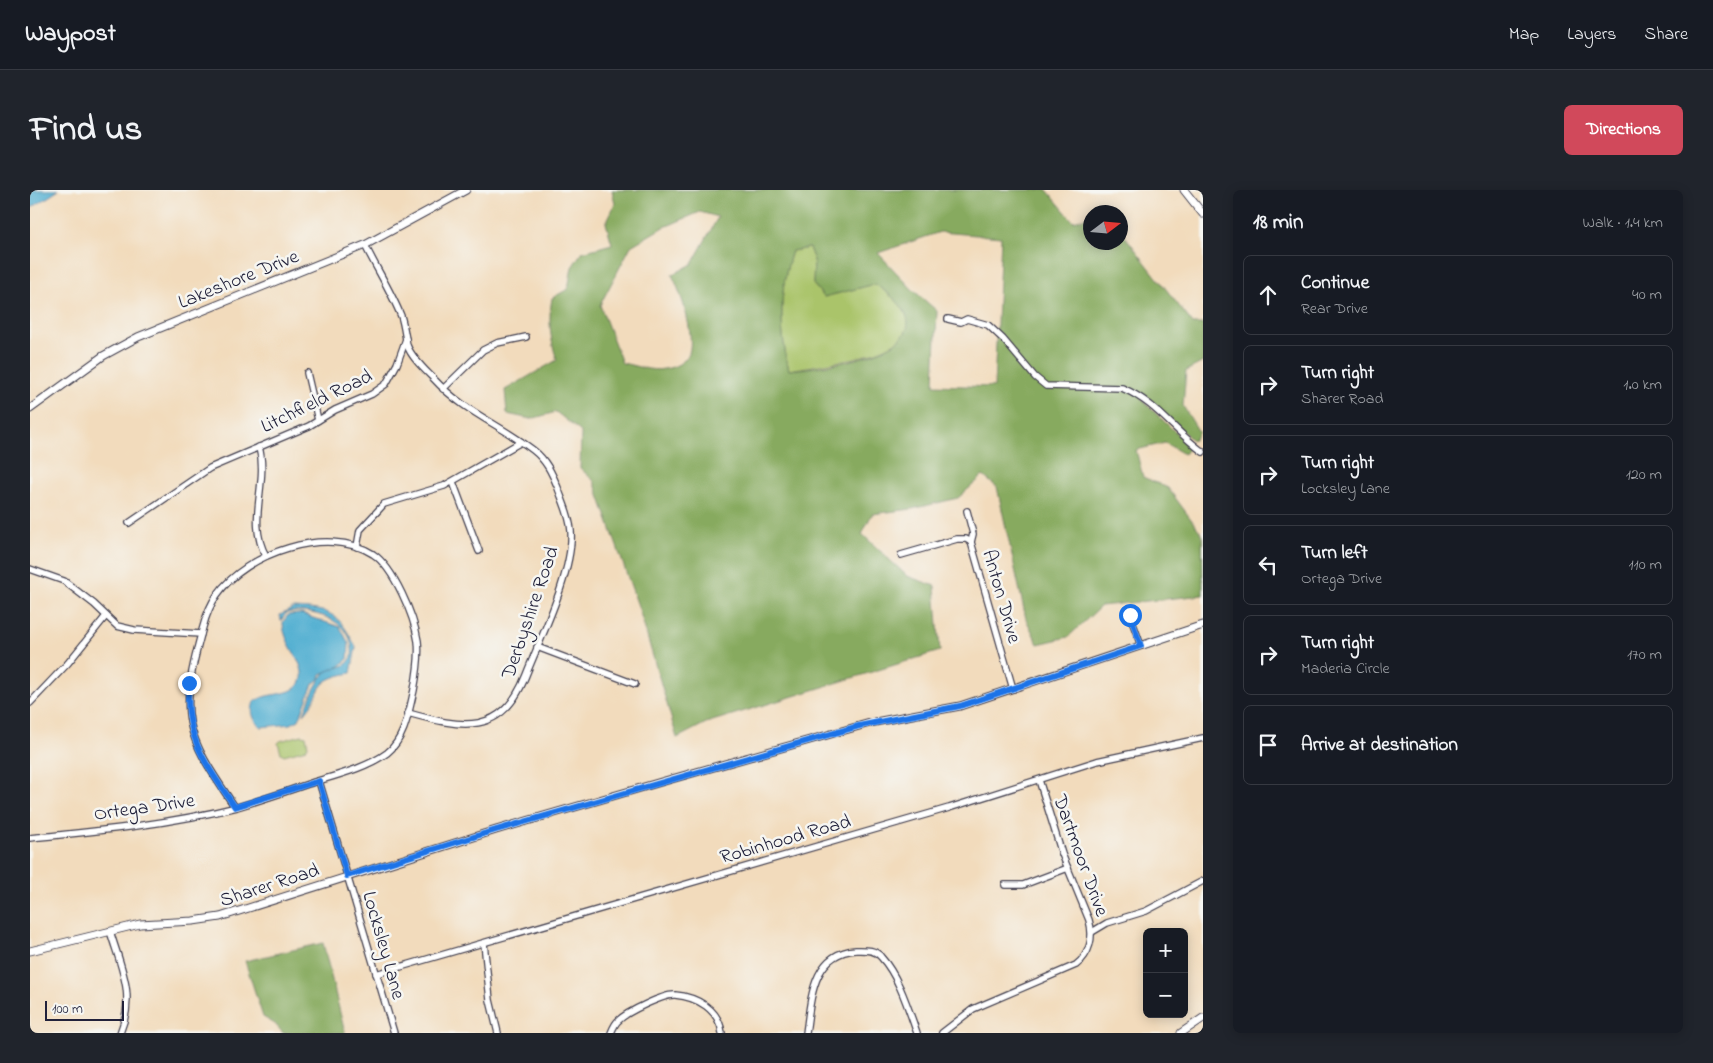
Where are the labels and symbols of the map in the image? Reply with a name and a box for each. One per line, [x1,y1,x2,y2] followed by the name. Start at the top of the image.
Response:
[1083,205,1128,250] north arrow
[174,243,304,318] street label: Lakeshore Drive
[256,363,378,442] street label: Litchfield Road
[495,543,568,684] street label: Derbyshire Road
[973,547,1028,647] street label: Anton Drive
[1119,604,1142,627] route start
[178,672,201,695] route end
[92,787,197,831] street label: Ortega Drive
[1044,790,1115,921] street label: Dartmoor Drive
[717,808,855,873] street label: Robinhood Road
[216,857,323,916] street label: Sharer Road
[353,888,412,1003] street label: Locksley Lane
[45,998,124,1021] scale bar

